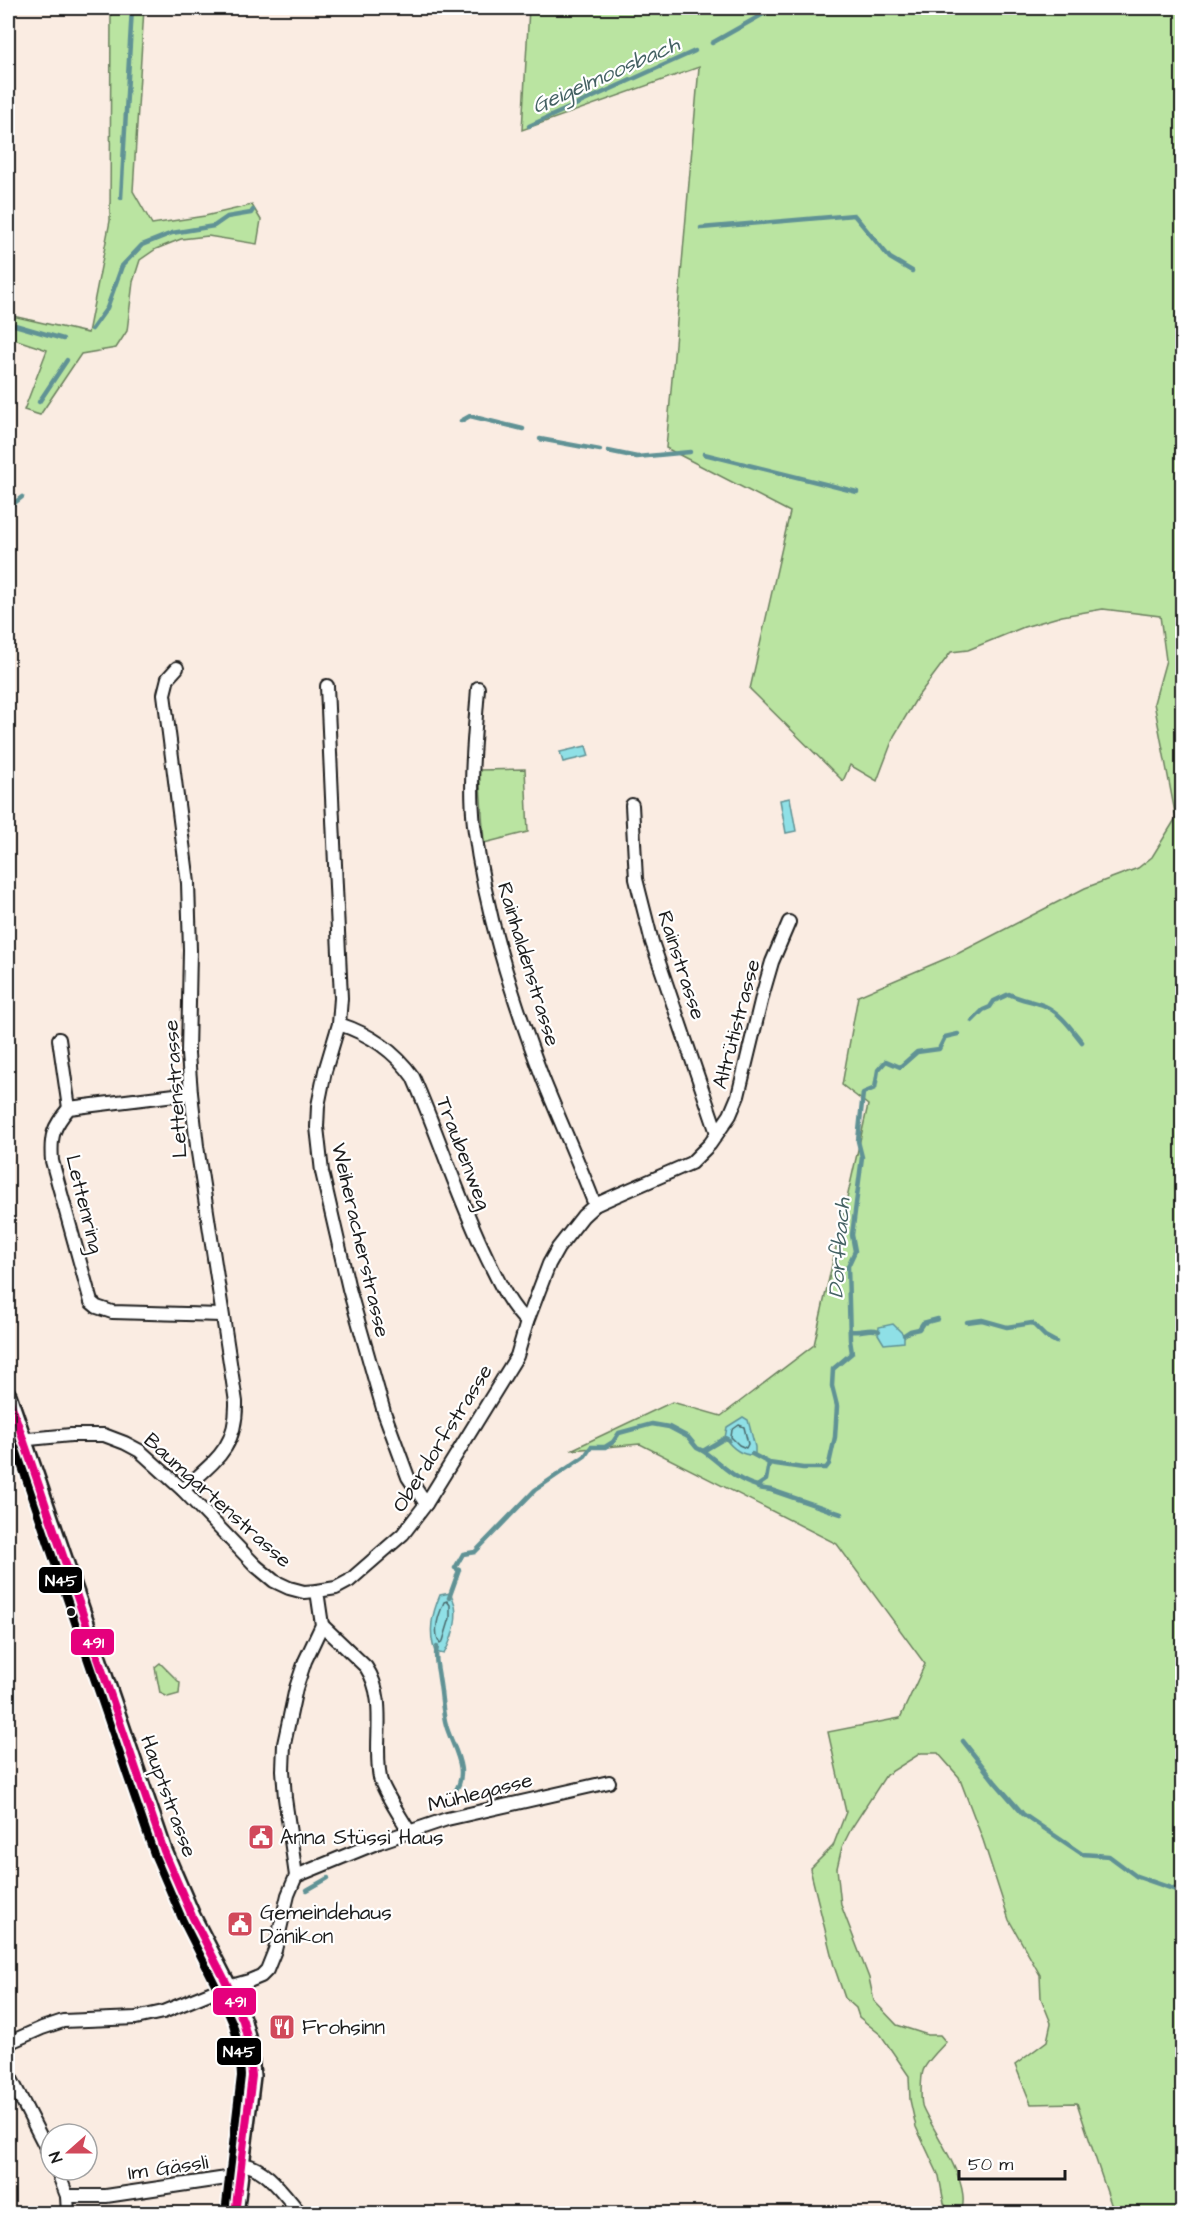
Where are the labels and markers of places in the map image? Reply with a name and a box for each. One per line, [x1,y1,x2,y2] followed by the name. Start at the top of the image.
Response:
[65,1606,77,1618] unlabelled marker
[246,1822,276,1852] public building icon: Anna Stüssi Haus
[280,1823,443,1852] place label: Anna Stüssi Haus
[260,1898,392,1951] place label: Gemeindehaus Dänikon
[225,1909,255,1939] public building icon: Gemeindehaus Dänikon
[267,2012,297,2042] restaurant icon: Frohsinn
[302,2013,385,2042] place label: Frohsinn

